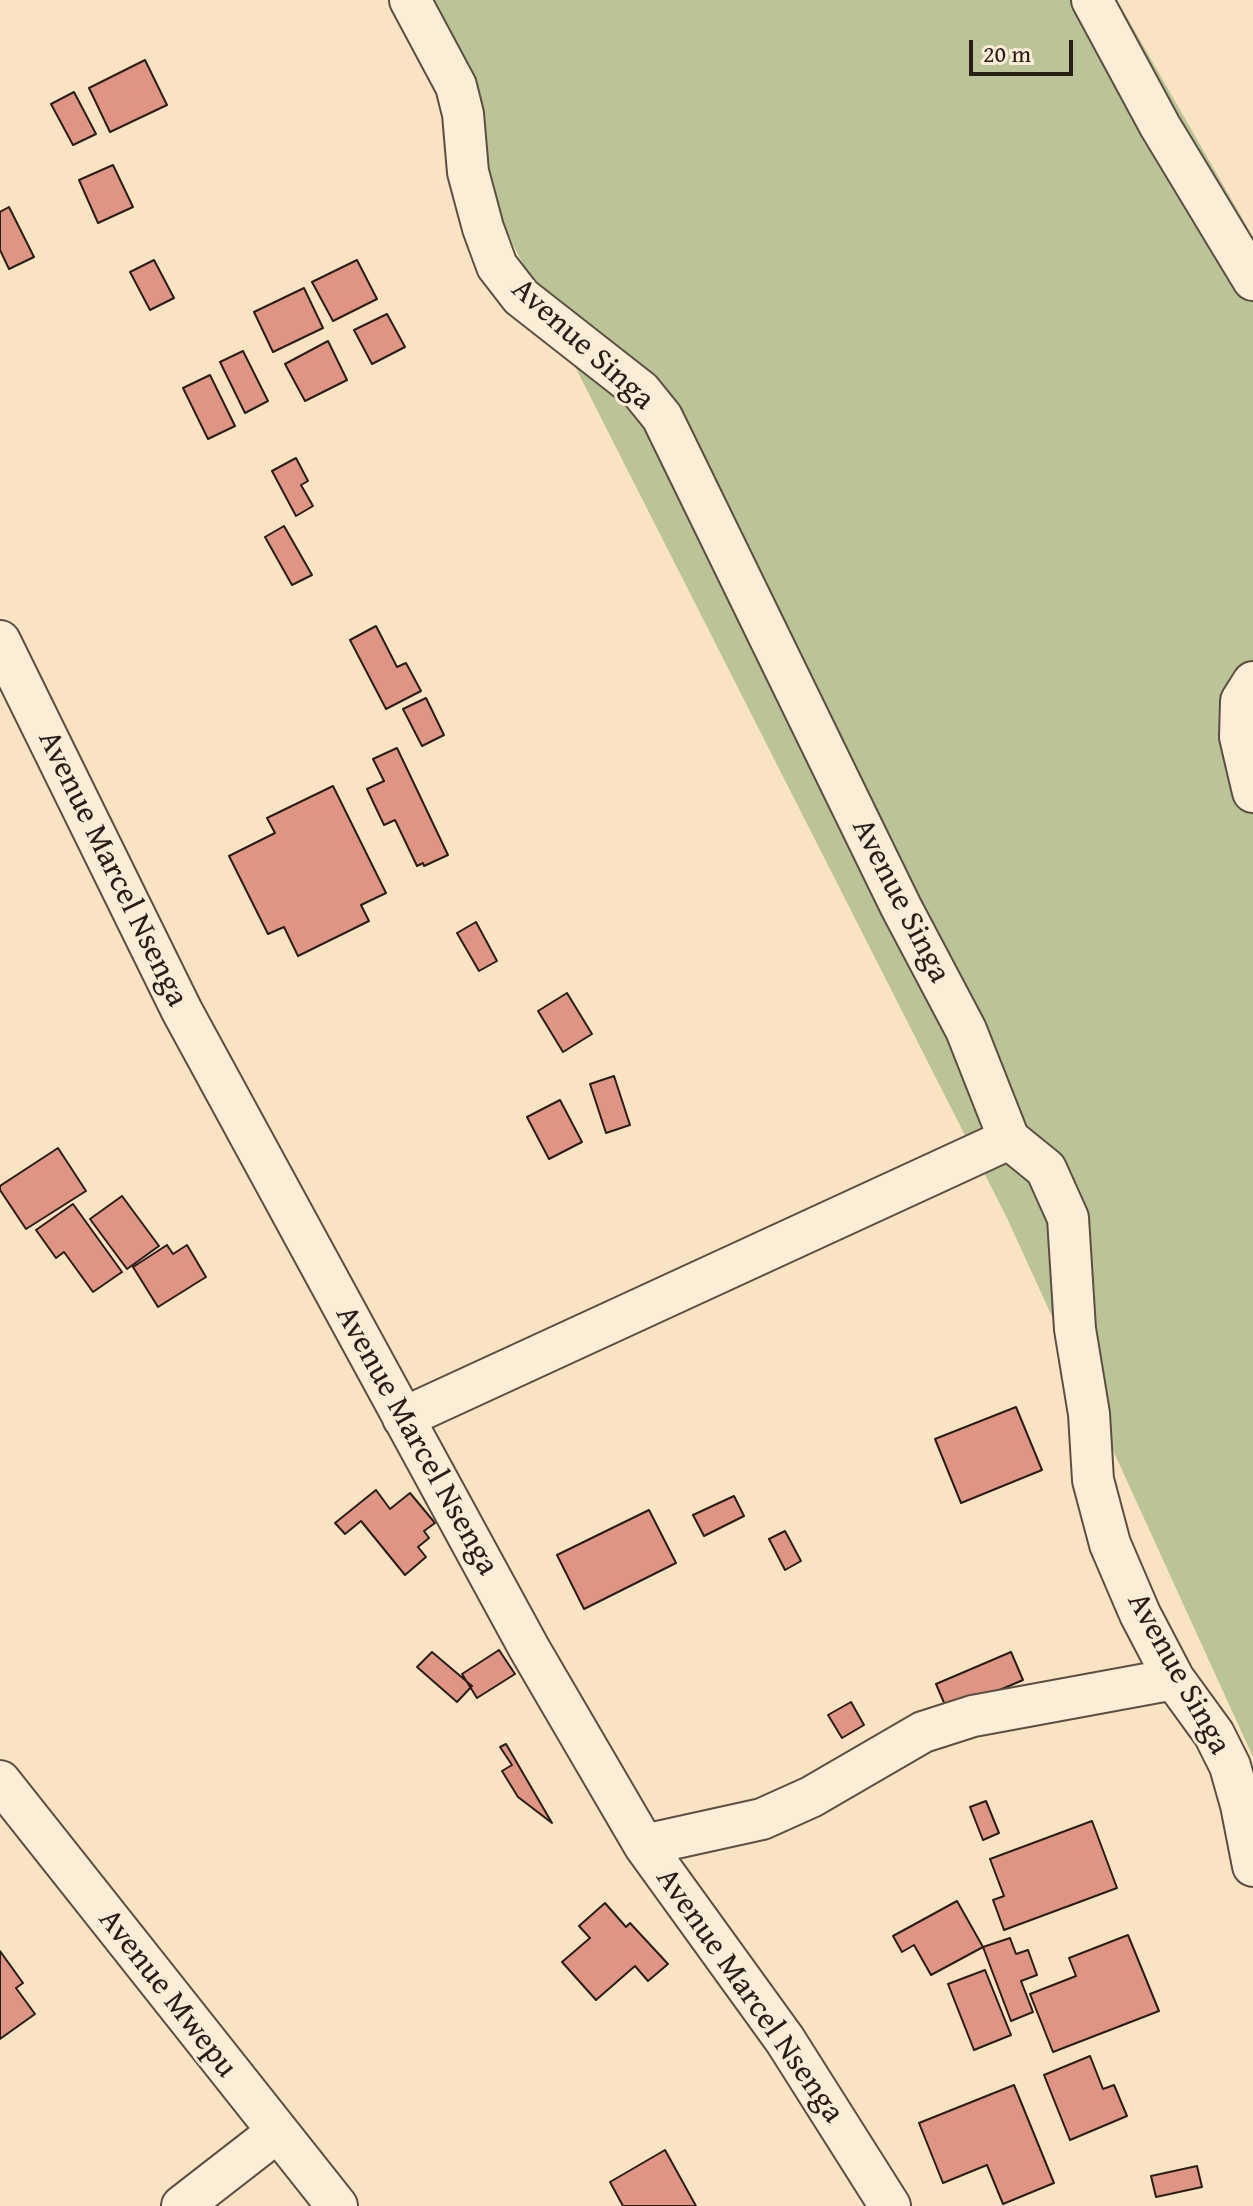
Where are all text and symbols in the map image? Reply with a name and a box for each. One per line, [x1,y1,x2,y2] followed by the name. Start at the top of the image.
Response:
[973,24,1077,74] scale bar
[983,36,1031,71] text: 20 m
[503,271,661,419] street label: Avenue Singa
[28,725,196,1013] street label: Avenue Marcel Nsenga
[842,813,958,989] street label: Avenue Singa
[326,1299,506,1583] street label: Avenue Marcel Nsenga
[1118,1586,1238,1762] street label: Avenue Singa
[647,1861,851,2131] street label: Avenue Marcel Nsenga
[89,1902,245,2086] street label: Avenue Mwepu

